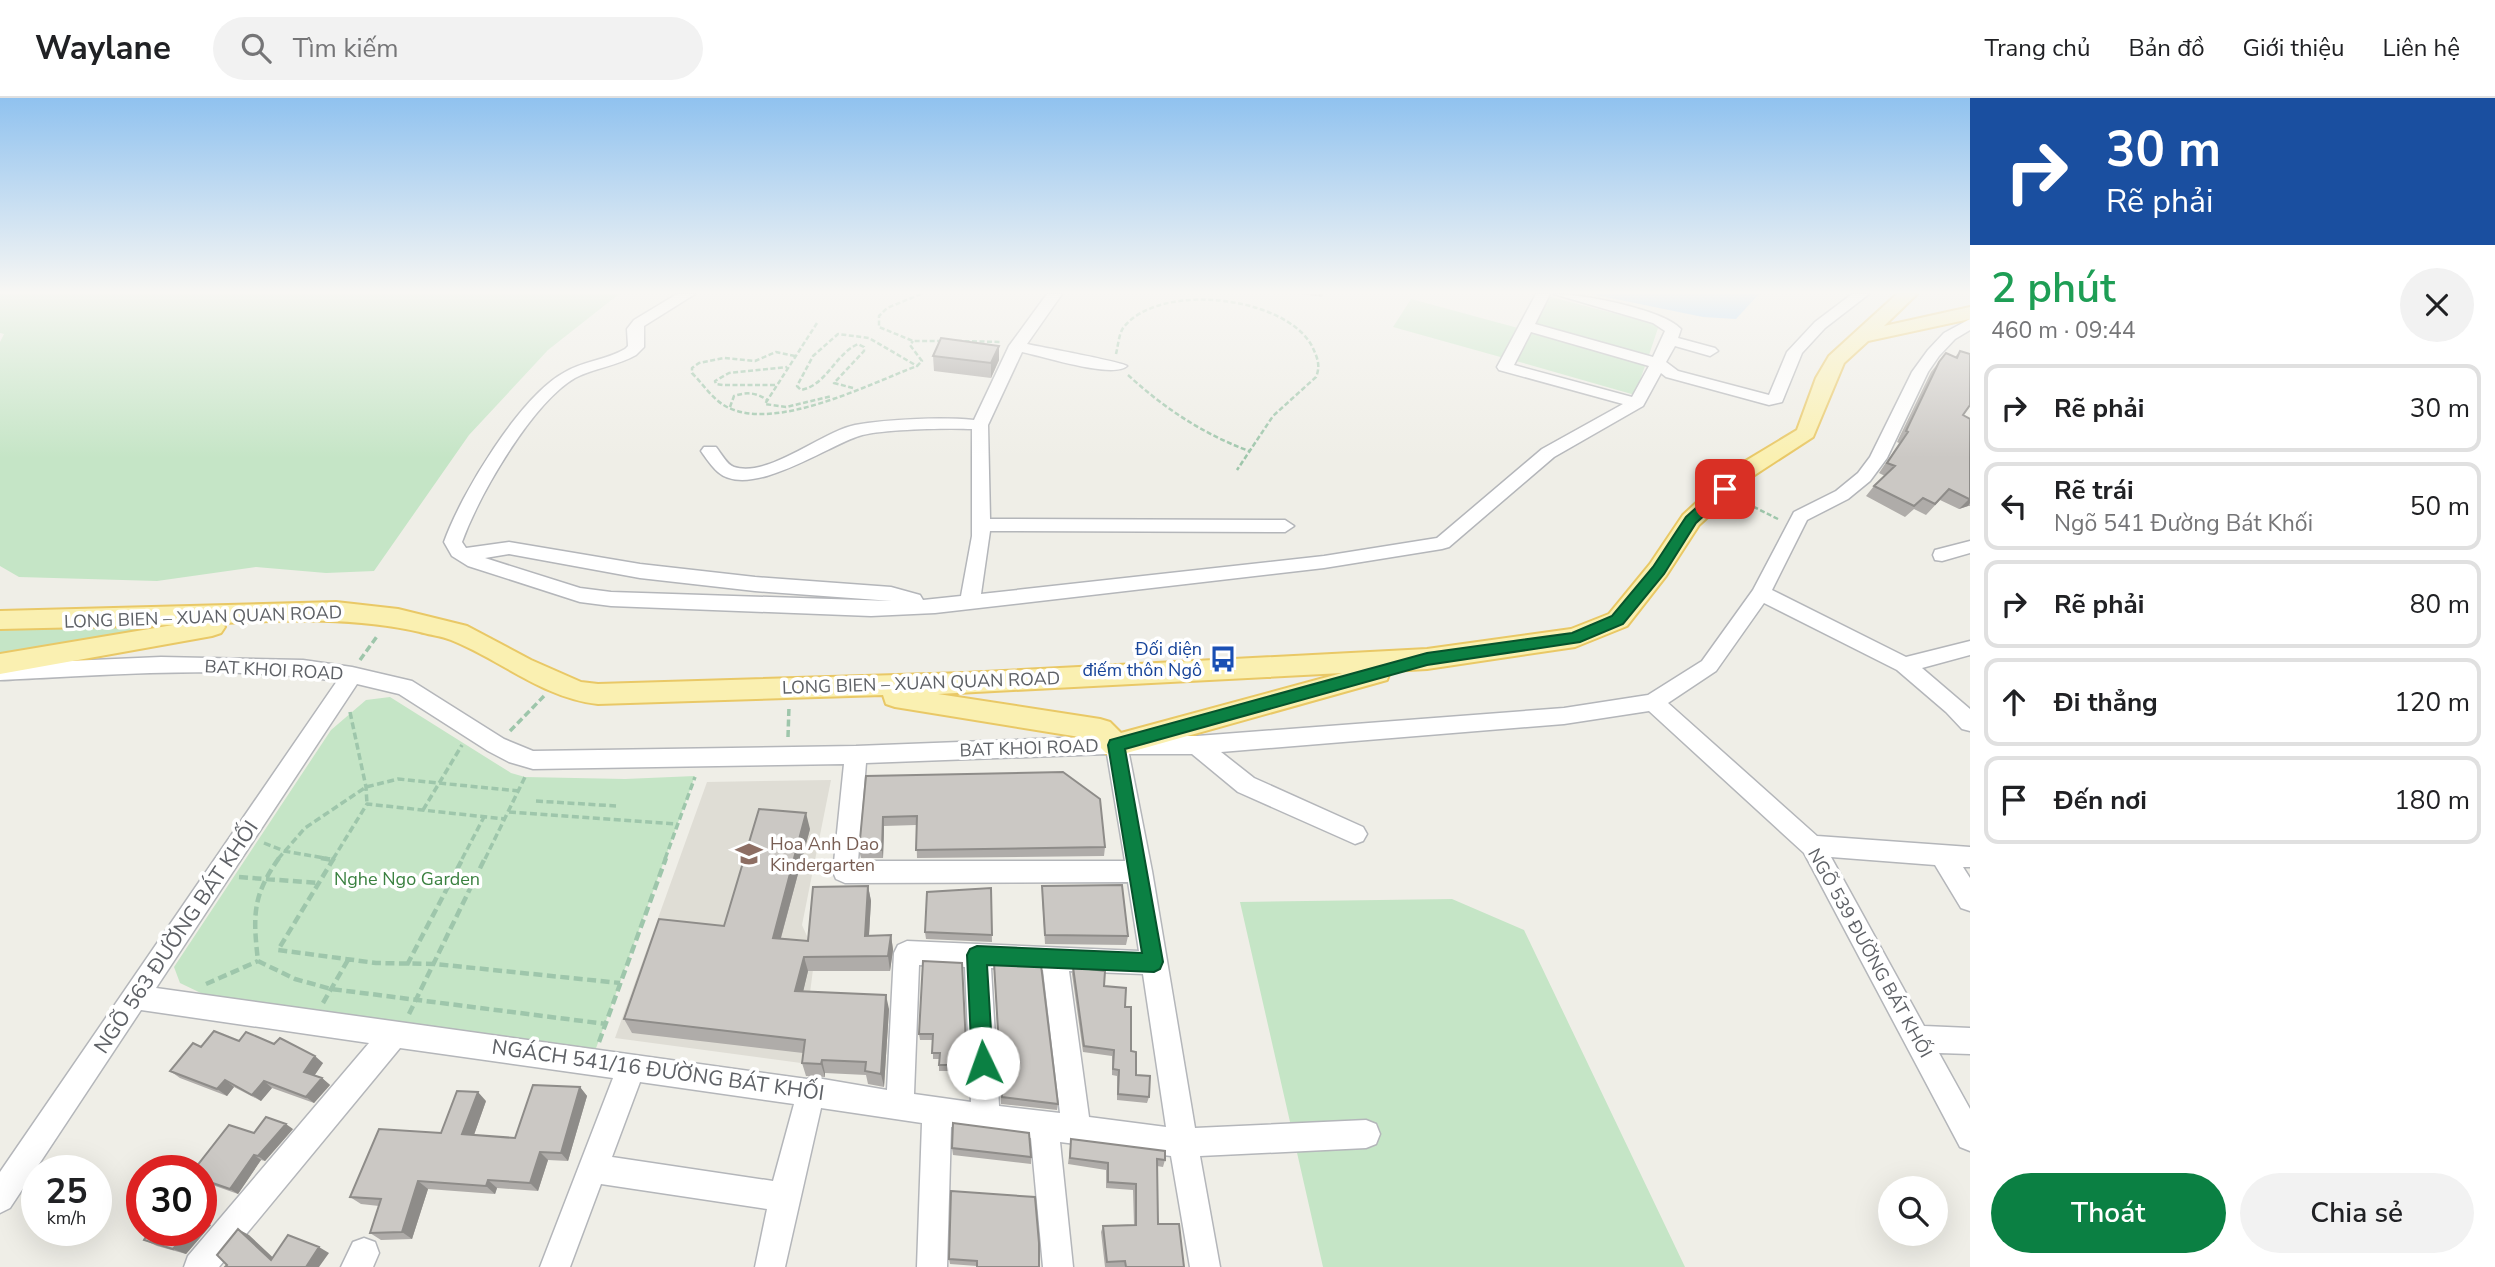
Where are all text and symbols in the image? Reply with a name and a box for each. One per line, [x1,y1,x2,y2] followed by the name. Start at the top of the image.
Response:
[213,17,703,80] search box
[35,26,171,71] text: Waylane
[237,29,275,67] icon: search
[293,31,399,66] text: Tìm kiếm
[1985,32,2090,64] text: Trang chủ
[2128,32,2205,64] text: Bản đồ
[2243,32,2344,64] text: Giới thiệu
[2382,32,2460,64] text: Liên hệ
[2106,116,2221,183] text: 30 m
[1991,126,2082,217] icon: right
[2106,180,2214,223] text: Rẽ phải
[1991,260,2116,317] text: 2 phút
[2400,268,2474,342] button: close
[1991,315,2136,346] text: 460 m · 09:44
[1995,389,2033,427] icon: right
[2054,391,2144,426] text: Rẽ phải
[2410,391,2470,426] text: 30 m
[1695,459,1755,519] pin
[1706,470,1744,508] icon: arrive
[2054,473,2134,508] text: Rẽ trái
[1995,487,2033,525] icon: left
[2410,489,2470,524] text: 50 m
[2054,508,2313,539] text: Ngõ 541 Đường Bát Khối
[1995,585,2033,623] icon: right
[2054,587,2144,622] text: Rẽ phải
[2410,587,2470,622] text: 80 m
[64,600,342,634] street label: LONG BIEN – XUAN QUAN ROAD
[1082,637,1202,682] place label: Đối diện điếm thôn Ngô
[1208,644,1238,674] bus stop icon: Đối diện điếm thôn Ngô
[204,654,344,686] street label: BAT KHOI ROAD
[782,666,1060,700] street label: LONG BIEN – XUAN QUAN ROAD
[1995,683,2033,721] icon: ahead
[2054,685,2158,720] text: Đi thẳng
[2394,685,2470,720] text: 120 m
[959,734,1099,762] street label: BAT KHOI ROAD
[1995,781,2033,819] icon: arrive
[2054,783,2147,818] text: Đến nơi
[2394,783,2470,818] text: 180 m
[86,814,264,1059] street label: NGÕ 563 ĐƯỜNG BÁT KHỐI
[770,832,879,877] place label: Hoa Anh Dao Kindergarten
[734,839,764,869] school or university icon: Hoa Anh Dao Kindergarten
[1802,844,1939,1062] street label: NGÕ 539 ĐƯỜNG BÁT KHỐI
[334,867,480,891] park label: Nghe Ngo Garden
[946,1026,1020,1100] position arrow
[490,1031,826,1107] street label: NGÁCH 541/16 ĐƯỜNG BÁT KHỐI
[126,1155,217,1246] speed limit sign: 30
[45,1168,88,1215] text: 25
[1991,1173,2226,1253] button: Thoát
[2240,1173,2474,1253] button: Chia sẻ
[1878,1176,1948,1246] map controls
[1878,1176,1948,1246] button: search
[47,1206,86,1230] text: km/h

